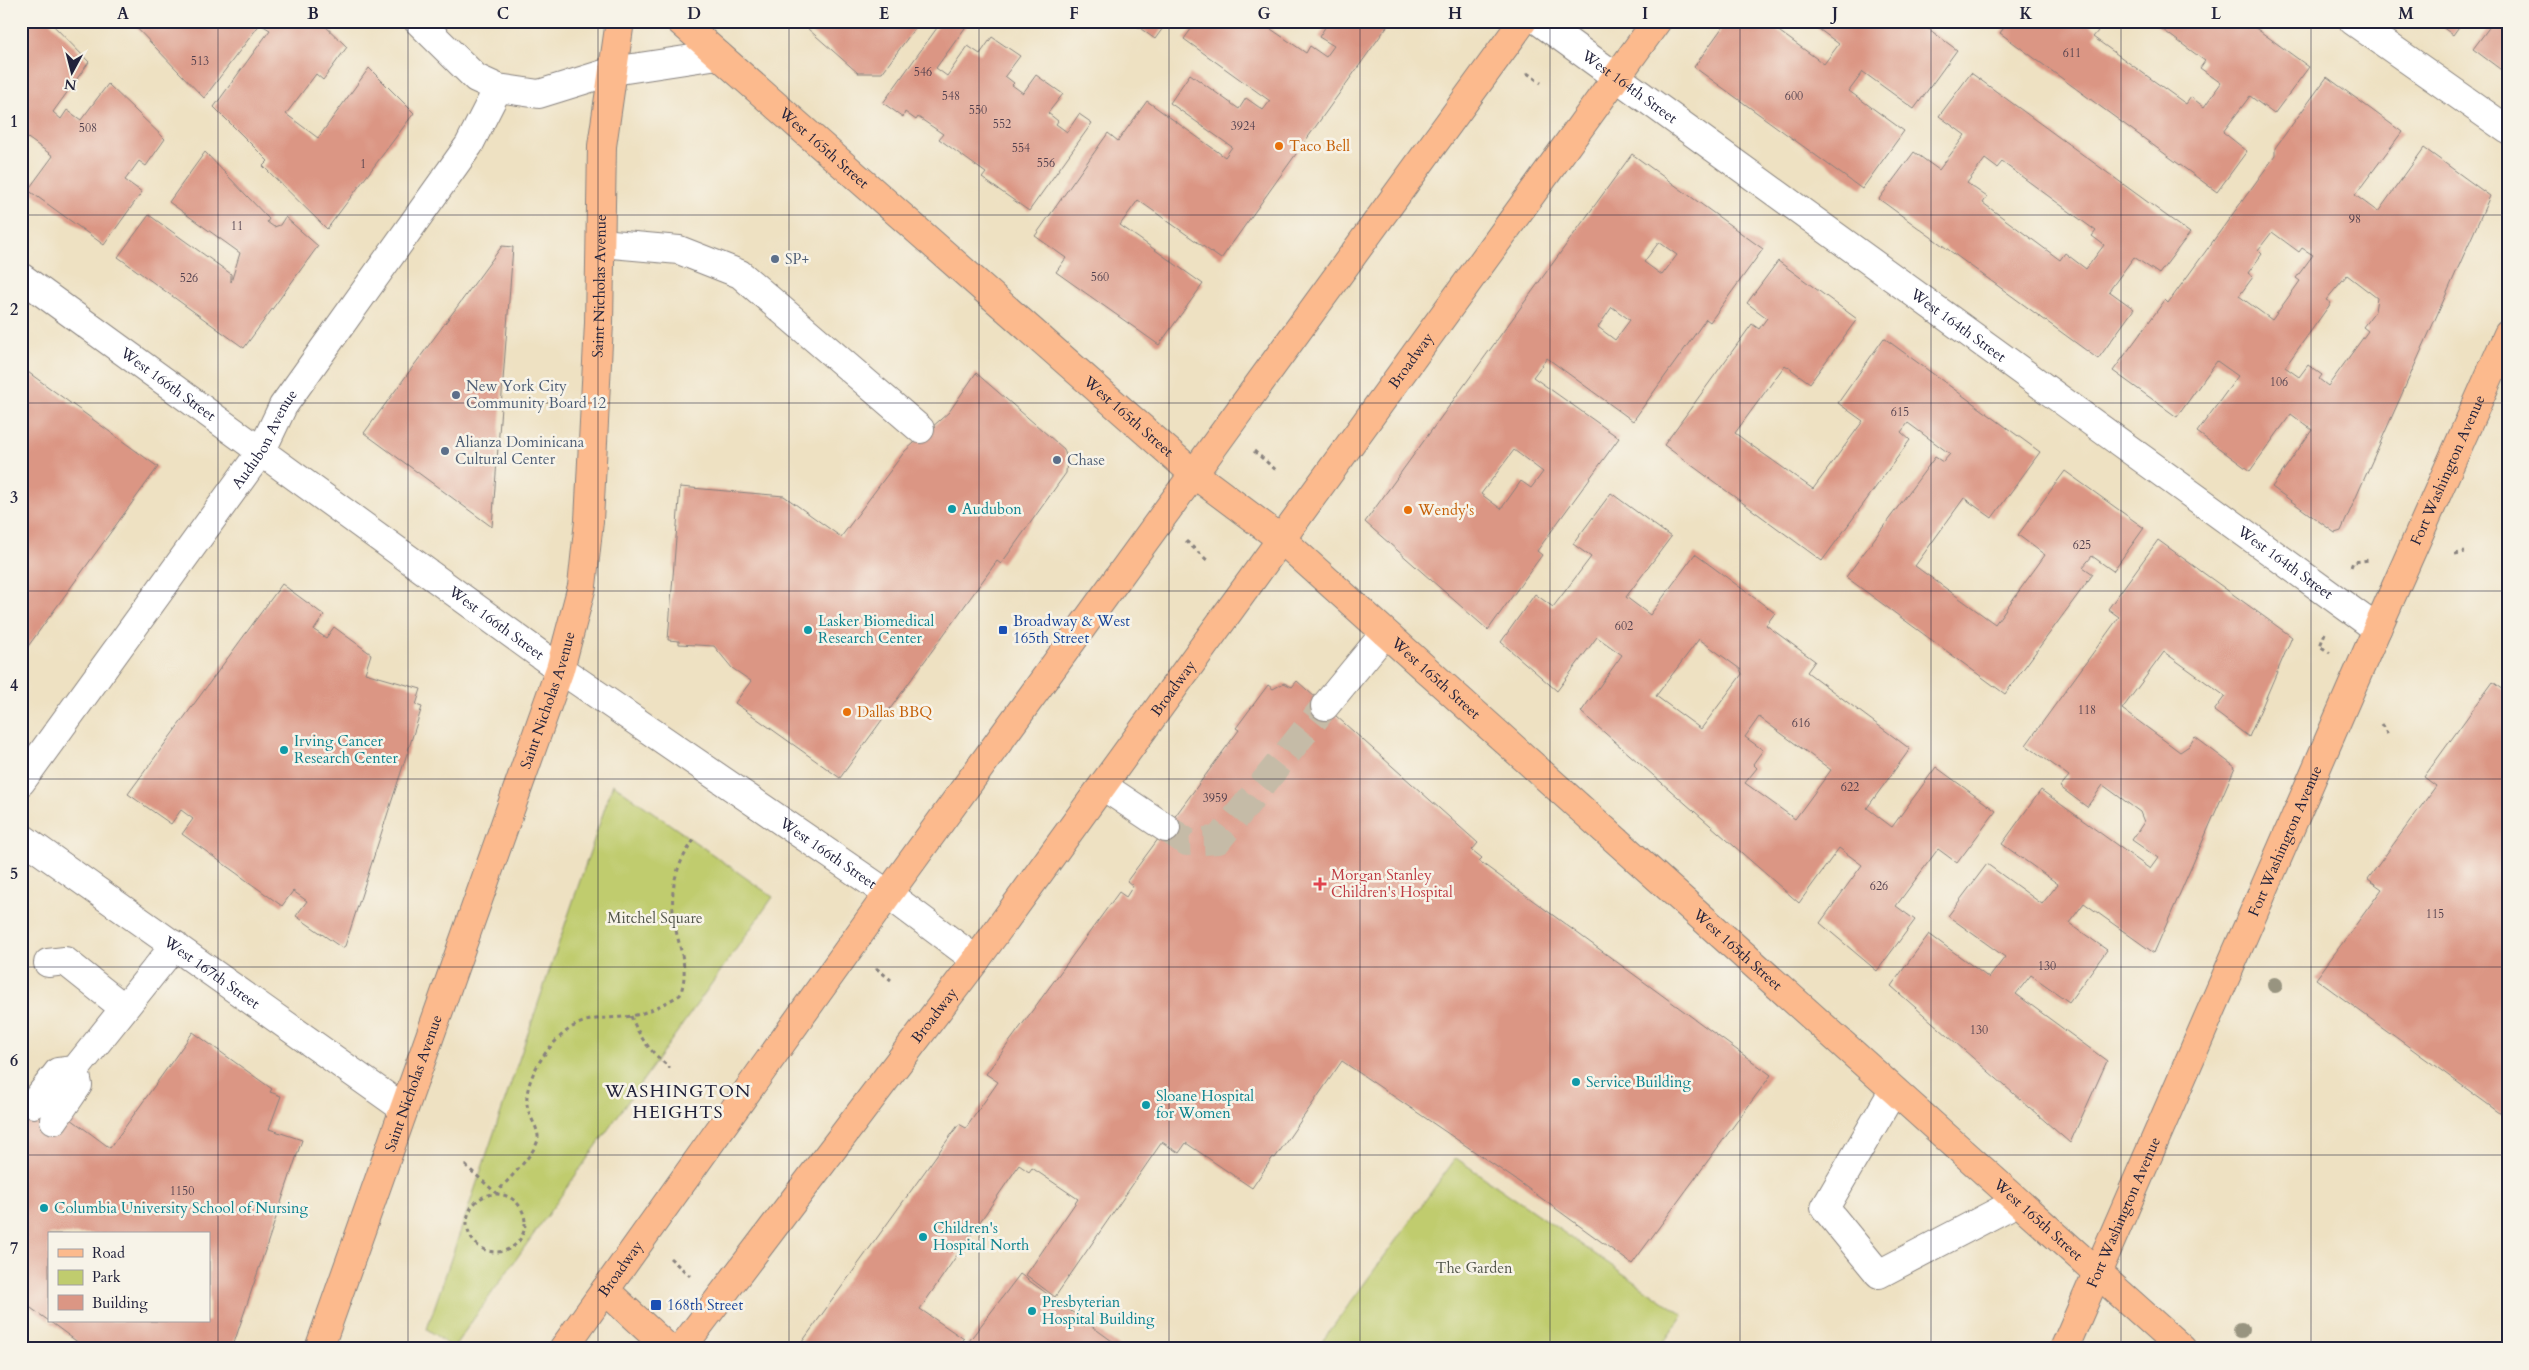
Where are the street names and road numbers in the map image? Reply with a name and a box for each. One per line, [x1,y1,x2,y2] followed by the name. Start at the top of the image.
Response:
[1577,45,1682,128] street label: West 164th Street
[774,102,873,193] street label: West 165th Street
[587,214,611,358] street label: Saint Nicholas Avenue
[1906,283,2010,367] street label: West 164th Street
[1384,328,1438,392] street label: Broadway
[116,342,220,426] street label: West 166th Street
[1079,371,1178,462] street label: West 165th Street
[227,385,302,493] street label: Audubon Avenue
[2405,392,2490,548] street label: Fort Washington Avenue
[2233,520,2337,604] street label: West 164th Street
[444,581,548,664] street label: West 166th Street
[515,629,580,772] street label: Saint Nicholas Avenue
[1386,632,1485,724] street label: West 165th Street
[1146,656,1200,720] street label: Broadway
[2243,762,2327,919] street label: Fort Washington Avenue
[775,812,881,894] street label: West 166th Street
[1688,904,1787,995] street label: West 165th Street
[159,931,264,1014] street label: West 167th Street
[907,983,962,1047] street label: Broadway
[380,1012,447,1154] street label: Saint Nicholas Avenue
[2082,1134,2165,1291] street label: Fort Washington Avenue
[1989,1174,2087,1265] street label: West 165th Street
[594,1236,648,1301] street label: Broadway

